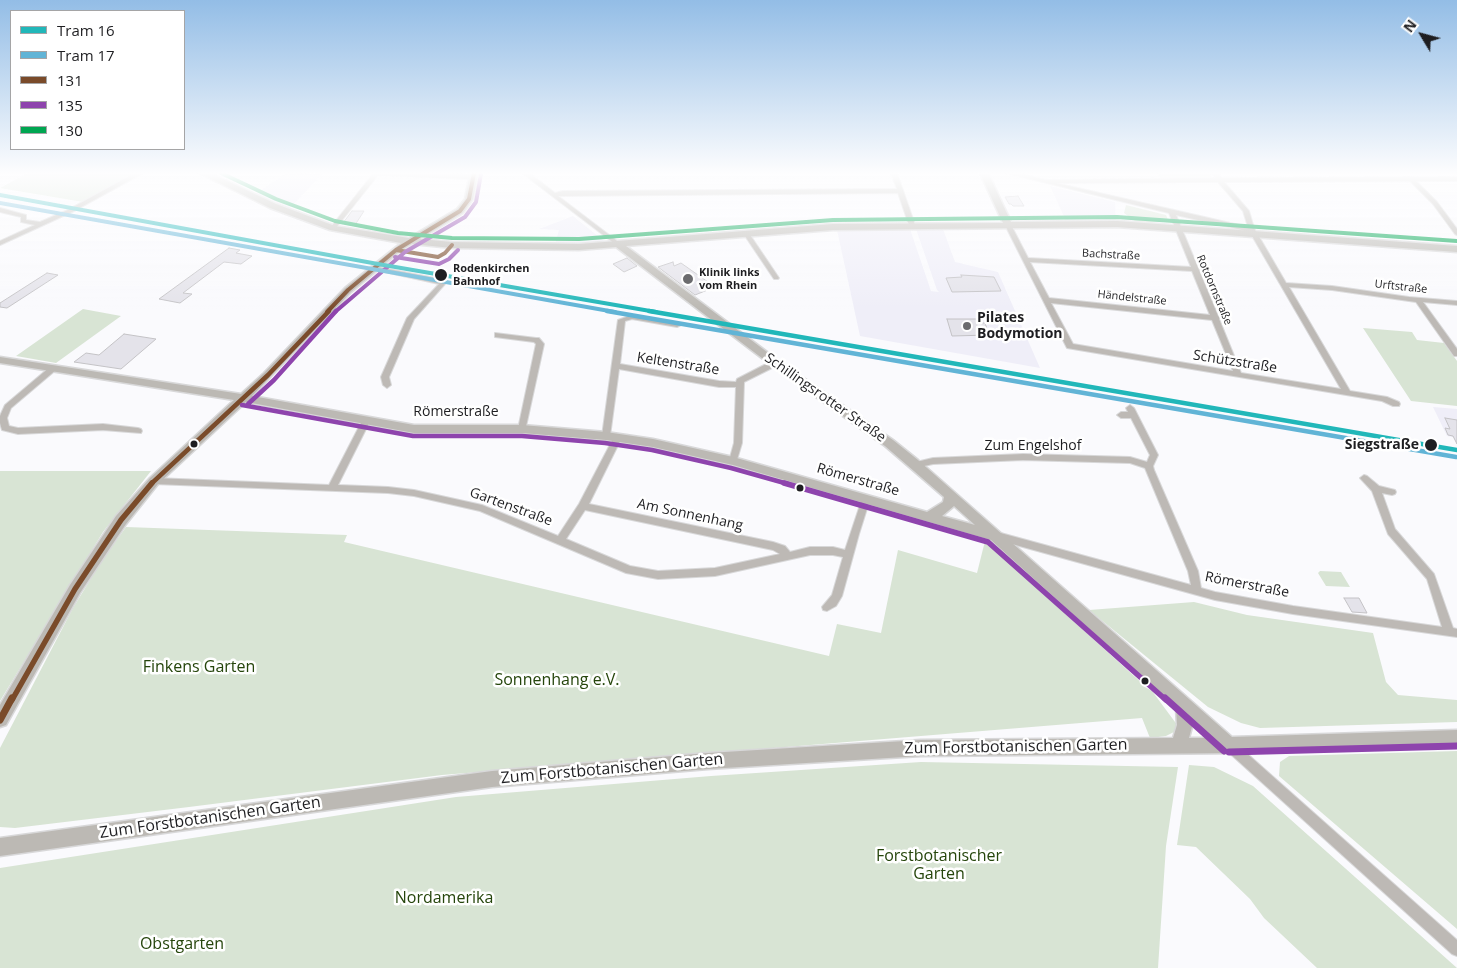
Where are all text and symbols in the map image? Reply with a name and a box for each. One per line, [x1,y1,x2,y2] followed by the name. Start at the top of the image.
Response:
[10,10,185,150] legend
[1397,10,1447,60] north arrow
[1399,15,1421,36] text: N
[57,20,115,40] text: Tram 16
[57,45,115,65] text: Tram 17
[57,70,83,90] text: 131
[57,95,83,115] text: 135
[57,120,83,140] text: 130
[1082,247,1140,263] street label: Bachstraße
[1193,253,1235,327] street label: Rotdornstraße
[453,262,530,288] place label: Rodenkirchen Bahnhof
[699,266,760,292] place label: Klinik links vom Rhein
[433,267,449,283] marker: Rodenkirchen Bahnhof
[681,272,695,286] marker: Klinik links vom Rhein
[1374,278,1428,296] street label: Urftstraße
[1097,288,1167,308] street label: Händelstraße
[977,310,1063,342] place label: Pilates Bodymotion
[961,320,973,332] marker: Pilates Bodymotion
[1192,347,1278,377] street label: Schützstraße
[636,349,720,379] street label: Keltenstraße
[761,350,889,446] street label: Schillingsrotter Straße
[413,404,499,420] street label: Römerstraße
[1345,437,1419,453] place label: Siegstraße
[1423,437,1439,453] marker: Siegstraße
[985,438,1081,454] street label: Zum Engelshof
[189,439,199,449] unlabelled marker
[815,460,901,500] street label: Römerstraße
[795,483,805,493] unlabelled marker
[467,484,555,530] street label: Gartenstraße
[636,496,744,534] street label: Am Sonnenhang
[1204,569,1290,601] street label: Römerstraße
[143,657,255,677] park label: Finkens Garten
[494,670,620,690] park label: Sonnenhang e.V.
[1140,676,1150,686] unlabelled marker
[904,735,1128,759] street label: Zum Forstbotanischen Garten
[500,750,724,788] street label: Zum Forstbotanischen Garten
[98,793,322,843] street label: Zum Forstbotanischen Garten
[876,846,1002,884] park label: Forstbotanischer Garten
[395,888,493,908] park label: Nordamerika
[140,934,224,954] park label: Obstgarten

